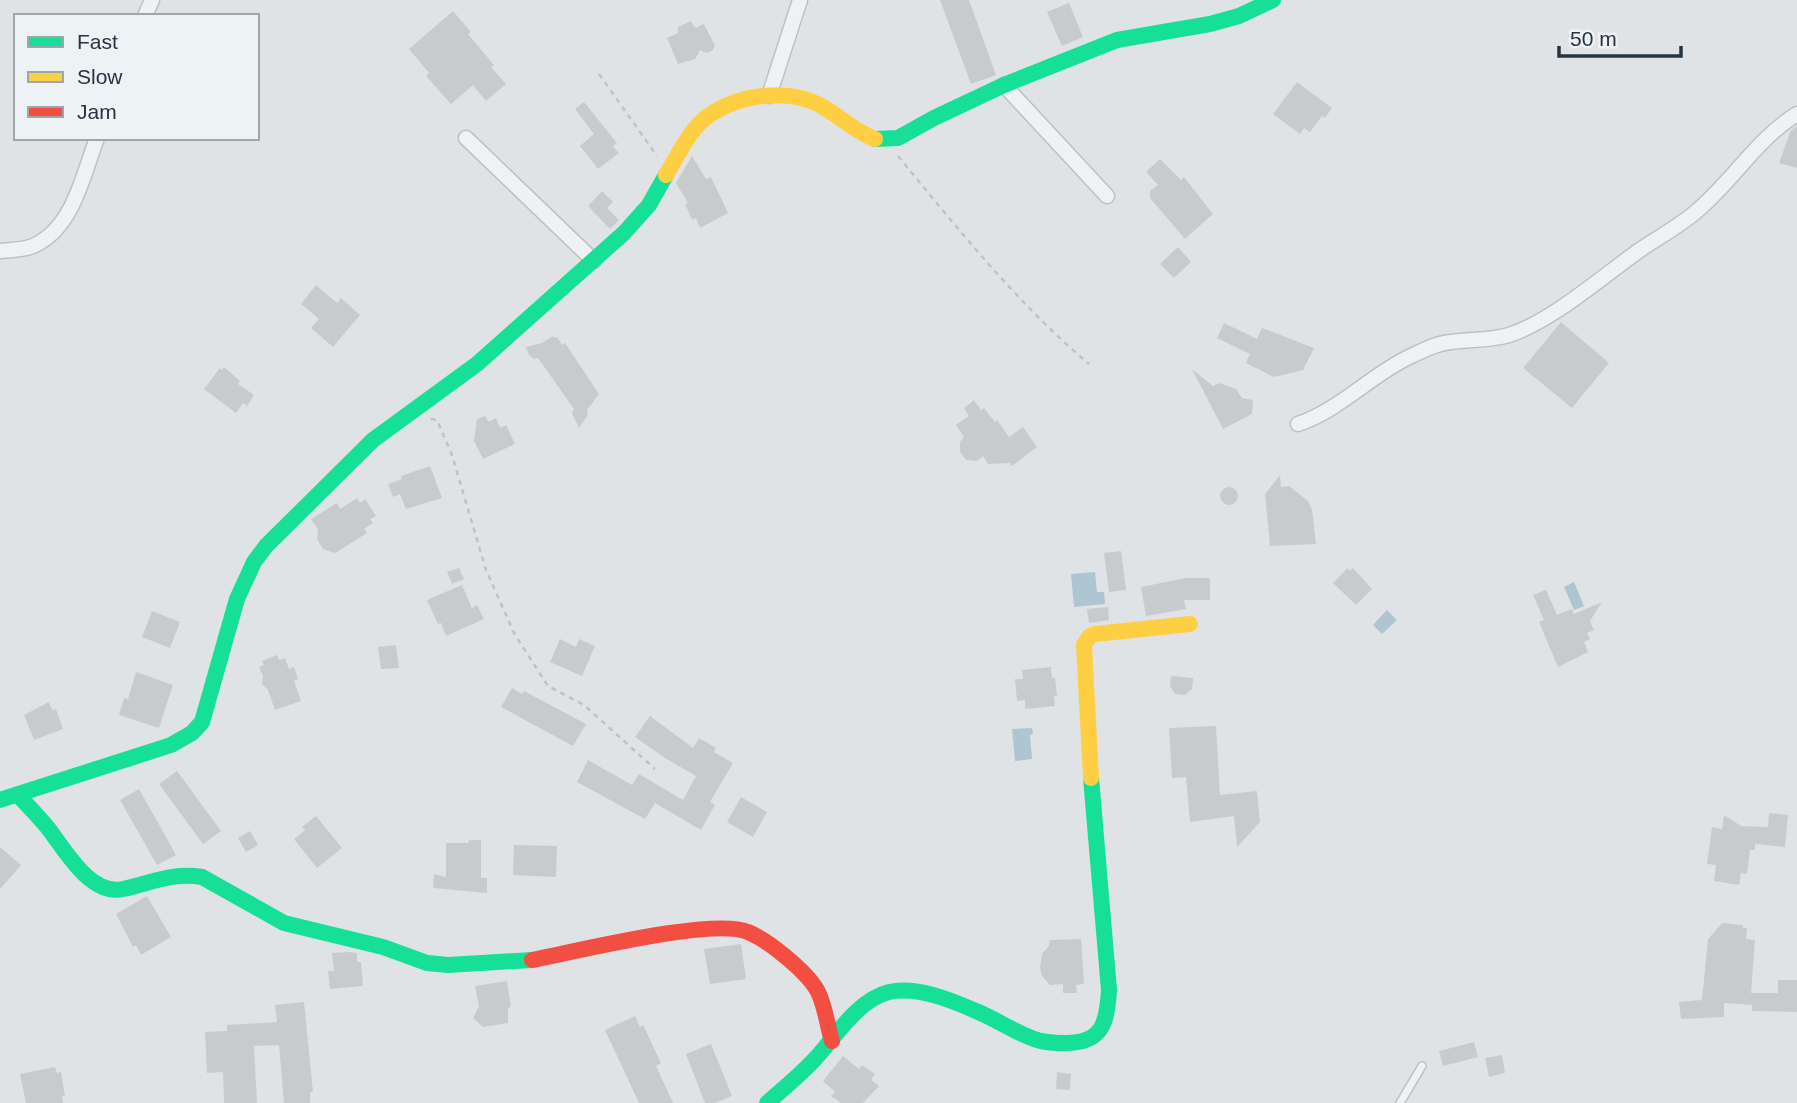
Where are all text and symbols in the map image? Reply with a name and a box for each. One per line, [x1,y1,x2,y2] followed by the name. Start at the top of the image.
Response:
[14,14,259,140] legend
[1559,14,1682,58] scale bar
[1570,27,1617,50] text: 50 m
[77,30,118,53] text: Fast
[77,65,123,88] text: Slow
[77,100,117,123] text: Jam

